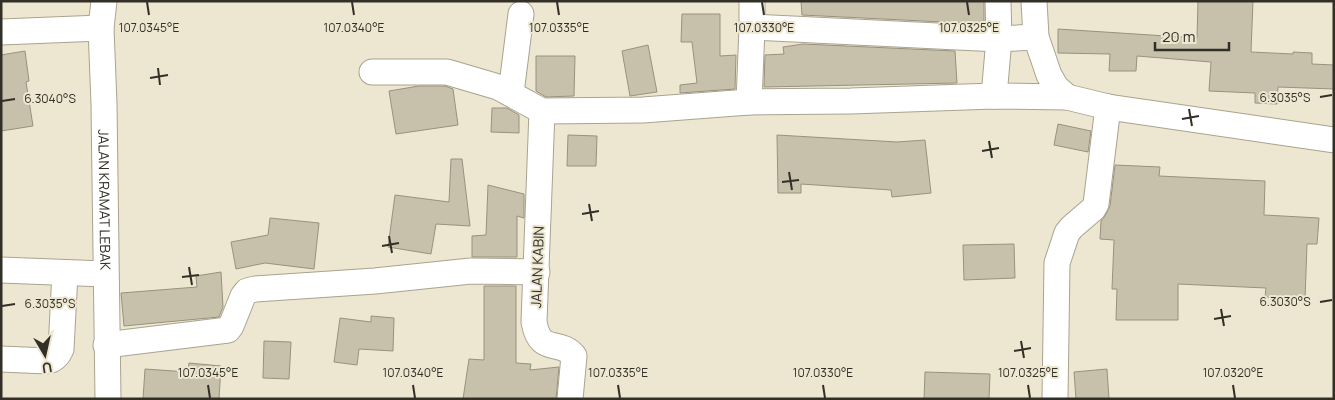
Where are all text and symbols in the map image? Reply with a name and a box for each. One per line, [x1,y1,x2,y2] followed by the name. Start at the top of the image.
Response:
[119,19,179,36] text: 107.0345°E
[324,19,385,36] text: 107.0340°E
[529,19,589,36] text: 107.0335°E
[734,19,794,36] text: 107.0330°E
[939,19,999,36] text: 107.0325°E
[1155,20,1229,52] scale bar
[1162,26,1195,47] text: 20 m
[1260,89,1310,106] text: 6.3035°S
[24,90,76,107] text: 6.3040°S
[95,129,116,271] street label: JALAN KRAMAT LEBAK
[526,226,548,308] street label: JALAN KABIN
[1259,293,1311,310] text: 6.3030°S
[25,295,75,312] text: 6.3035°S
[20,330,70,380] north arrow
[41,358,54,379] text: U
[178,364,238,381] text: 107.0345°E
[383,364,444,381] text: 107.0340°E
[588,364,648,381] text: 107.0335°E
[793,364,853,381] text: 107.0330°E
[998,364,1058,381] text: 107.0325°E
[1203,364,1263,381] text: 107.0320°E

